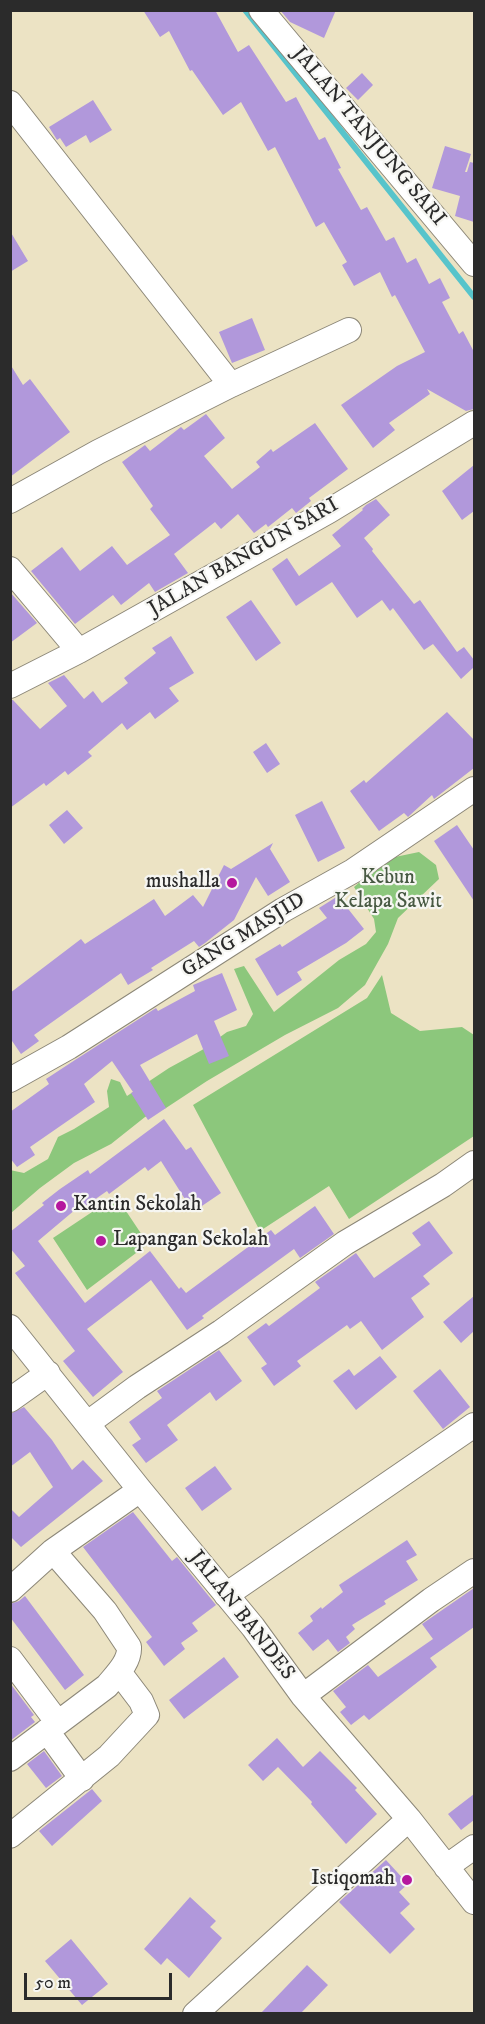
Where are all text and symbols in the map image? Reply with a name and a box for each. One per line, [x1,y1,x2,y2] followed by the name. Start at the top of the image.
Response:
[286,42,450,232] street label: JALAN TANJUNG SARI
[144,493,344,623] street label: JALAN BANGUN SARI
[334,866,442,916] park label: Kebun Kelapa Sawit
[146,870,220,896] place label: mushalla
[225,876,239,890] marker: mushalla
[178,888,310,984] street label: GANG MASJID
[73,1193,201,1219] place label: Kantin Sekolah
[54,1199,68,1213] marker: Kantin Sekolah
[113,1228,268,1254] place label: Lapangan Sekolah
[94,1234,108,1248] marker: Lapangan Sekolah
[183,1546,299,1686] street label: JALAN BANDES
[311,1867,395,1893] place label: Istiqomah
[400,1873,414,1887] marker: Istiqomah
[27,1961,176,1999] scale bar
[35,1972,71,1994] text: 50 m

